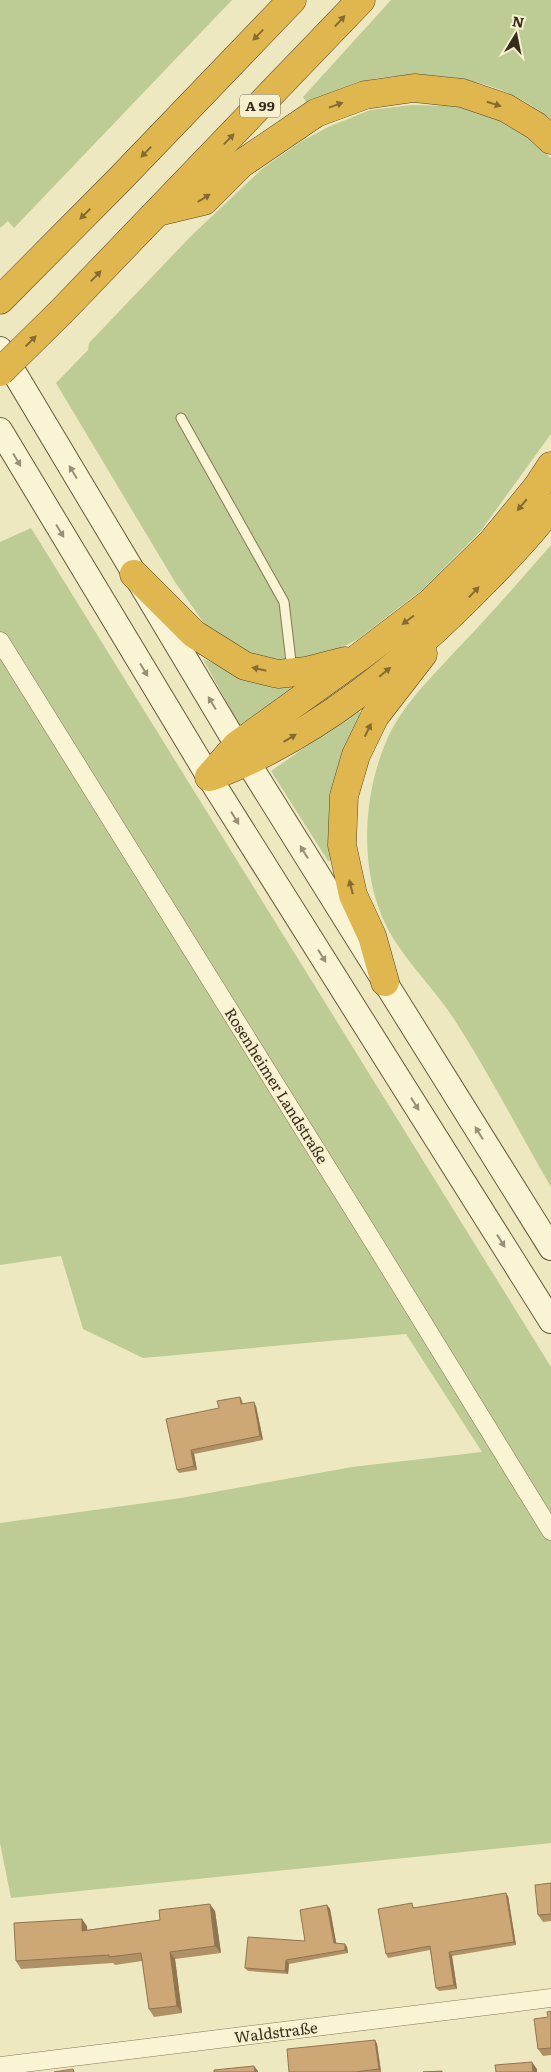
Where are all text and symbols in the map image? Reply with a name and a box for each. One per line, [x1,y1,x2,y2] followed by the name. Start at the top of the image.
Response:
[491,10,541,60] north arrow
[511,10,526,32] text: N
[334,16,346,28] one-way arrow
[252,29,264,41] one-way arrow
[240,94,280,118] road number: A 99
[487,100,502,108] one-way arrow
[329,101,344,109] one-way arrow
[223,134,235,146] one-way arrow
[140,146,152,158] one-way arrow
[197,193,211,202] one-way arrow
[79,208,91,220] one-way arrow
[90,270,102,282] one-way arrow
[25,335,37,347] one-way arrow
[13,453,22,466] one-way arrow
[69,466,78,479] one-way arrow
[516,499,528,511] one-way arrow
[55,524,65,537] one-way arrow
[468,586,480,598] one-way arrow
[402,615,415,626] one-way arrow
[140,663,149,676] one-way arrow
[252,665,267,673] one-way arrow
[378,667,391,678] one-way arrow
[207,697,216,710] one-way arrow
[364,723,372,738] one-way arrow
[283,733,296,742] one-way arrow
[231,812,240,825] one-way arrow
[299,845,308,859] one-way arrow
[347,880,355,895] one-way arrow
[317,949,326,963] one-way arrow
[220,1003,335,1168] street label: Rosenheimer Landstraße
[410,1097,419,1110] one-way arrow
[475,1127,484,1140] one-way arrow
[496,1235,506,1248] one-way arrow
[233,2015,319,2048] street label: Waldstraße

